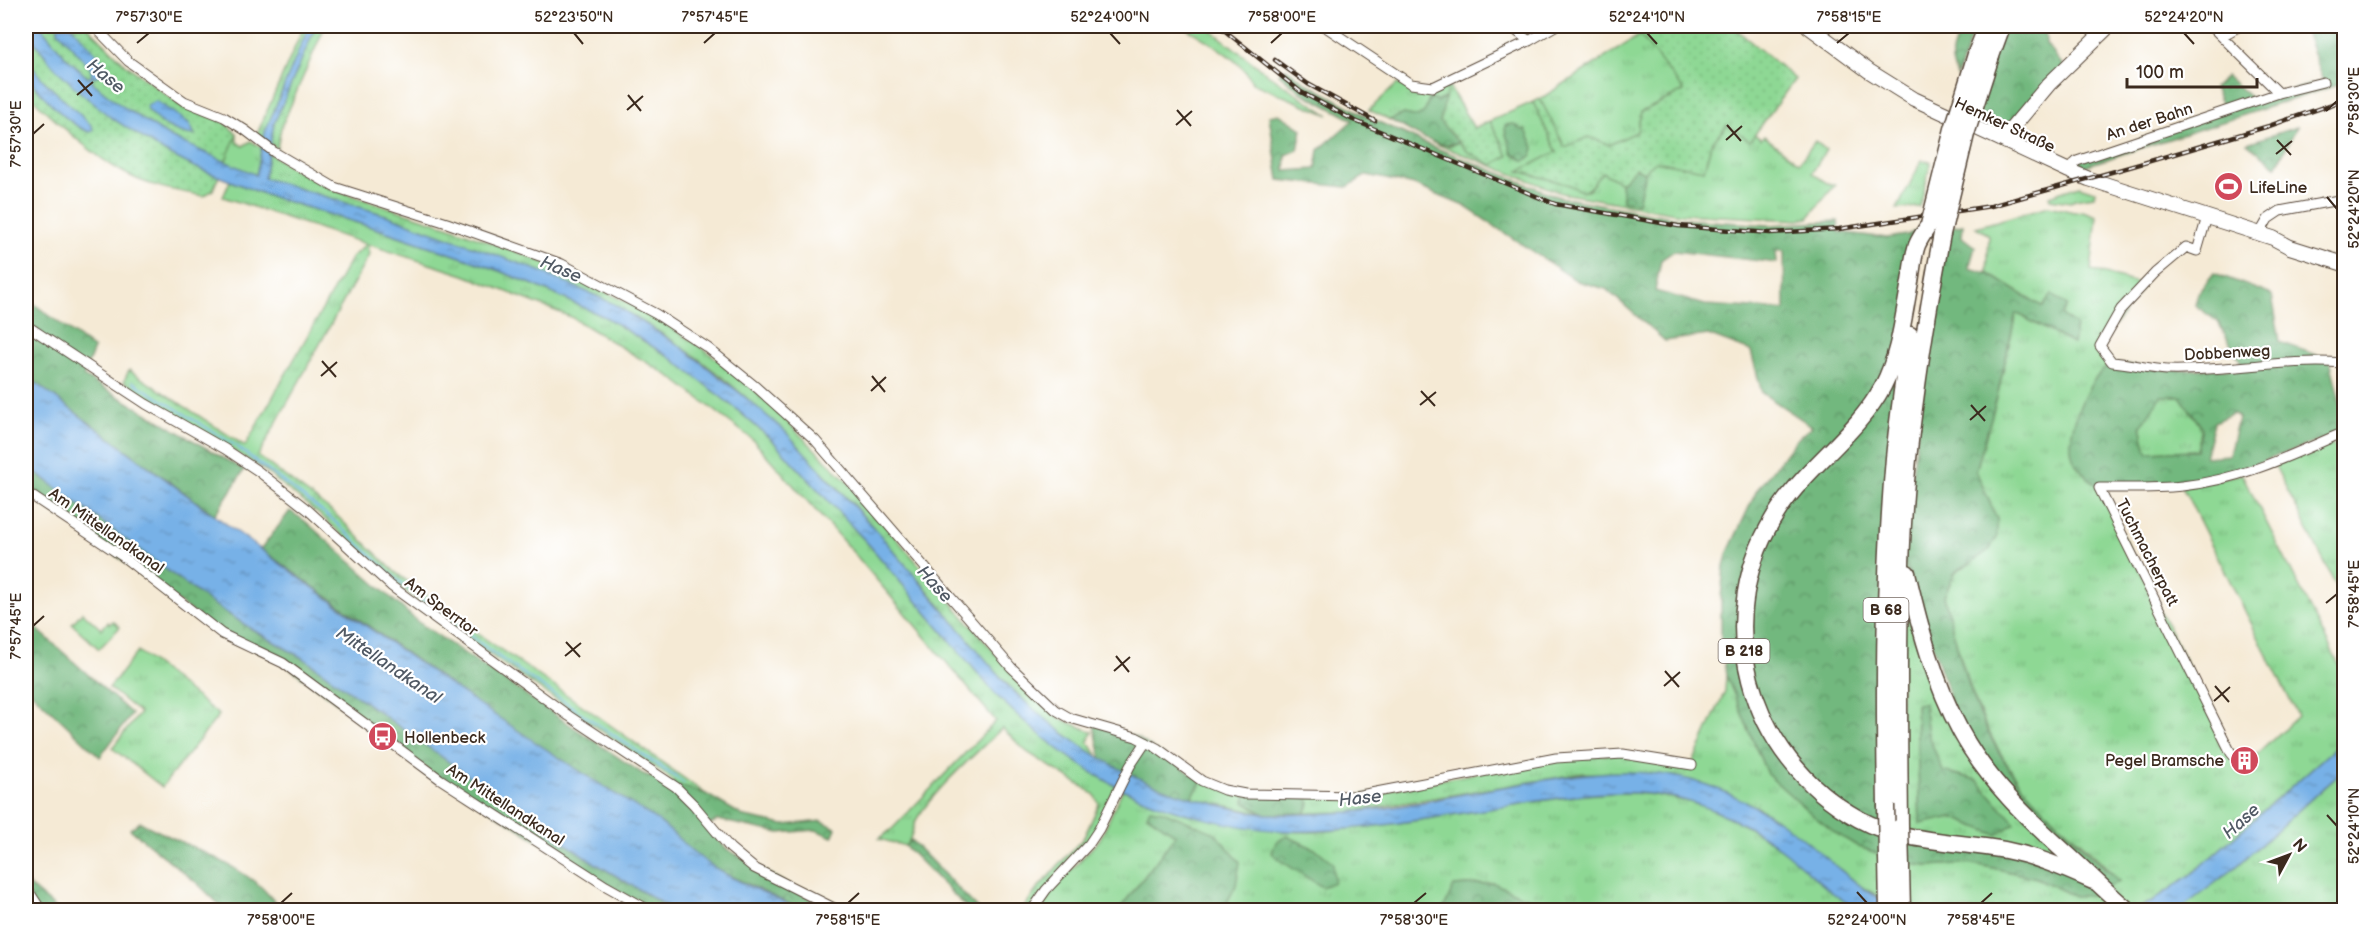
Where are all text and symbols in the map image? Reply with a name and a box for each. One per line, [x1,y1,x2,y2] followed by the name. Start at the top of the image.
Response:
[115,8,183,27] text: 7°57'30"E
[534,8,614,27] text: 52°23'50"N
[682,8,749,27] text: 7°57'45"E
[1070,8,1150,27] text: 52°24'00"N
[1248,8,1316,27] text: 7°58'00"E
[1609,8,1685,27] text: 52°24'10"N
[1817,8,1882,27] text: 7°58'15"E
[2144,8,2224,27] text: 52°24'20"N
[2127,51,2258,89] scale bar
[83,55,129,98] water label: Hase
[2136,62,2184,83] text: 100 m
[2345,67,2364,135] text: 7°58'30"E
[1951,94,2058,157] street label: Hemker Straße
[7,100,26,168] text: 7°57'30"E
[2104,100,2195,145] street label: An der Bahn
[2345,169,2364,249] text: 52°24'20"N
[2212,171,2244,203] sports icon: LifeLine
[2249,179,2308,198] place label: LifeLine
[537,251,585,287] water label: Hase
[2183,342,2271,365] street label: Dobbenweg
[45,484,167,578] street label: Am Mittellandkanal
[2111,496,2182,610] street label: Tuchmacherpatt
[2345,560,2364,628] text: 7°58'45"E
[913,561,957,607] water label: Hase
[401,574,482,641] street label: Am Sperrtor
[7,592,26,659] text: 7°57'45"E
[1864,598,1908,622] road number: B 68
[332,622,446,709] water label: Mittellandkanal
[1718,639,1770,663] road number: B 218
[367,721,399,753] bus stop icon: Hollenbeck
[404,729,485,748] place label: Hollenbeck
[2229,744,2261,776] building icon: Pegel Bramsche
[2105,752,2225,771] place label: Pegel Bramsche
[443,760,567,850] street label: Am Mittellandkanal
[1338,786,1382,811] water label: Hase
[2345,788,2364,864] text: 52°24'10"N
[2218,799,2264,843] water label: Hase
[2259,825,2319,885] north arrow
[2288,835,2310,857] text: N
[247,911,315,930] text: 7°58'00"E
[816,911,881,930] text: 7°58'15"E
[1380,911,1448,930] text: 7°58'30"E
[1827,911,1907,930] text: 52°24'00"N
[1947,911,2015,930] text: 7°58'45"E

